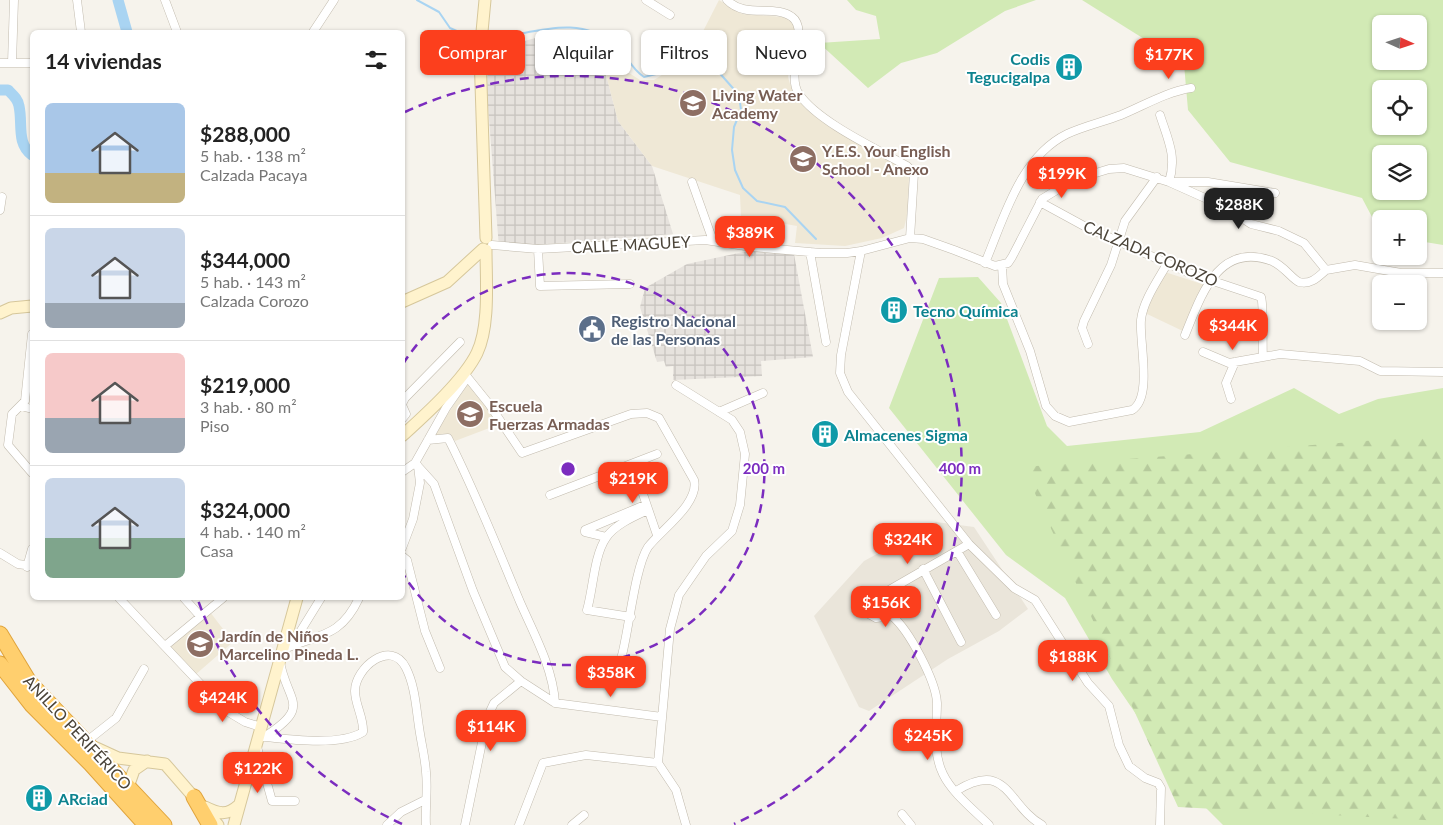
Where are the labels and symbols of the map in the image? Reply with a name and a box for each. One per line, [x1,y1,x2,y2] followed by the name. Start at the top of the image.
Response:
[1372,15,1428,70] north arrow
[1134,38,1204,80] pin: $177K
[967,49,1050,86] place label: Codis Tegucigalpa
[1054,52,1084,82] building icon: Codis Tegucigalpa
[711,85,802,122] place label: Living Water Academy
[678,88,708,118] school or university icon: Living Water Academy
[821,141,951,178] place label: Y.E.S. Your English School - Anexo
[788,144,818,174] school or university icon: Y.E.S. Your English School - Anexo
[1027,156,1097,199] pin: $199K
[1204,188,1274,230] pin: $288K
[715,216,785,258] pin: $389K
[1081,216,1221,290] street label: CALZADA COROZO
[571,231,691,257] street label: CALLE MAGUEY
[879,295,909,325] building icon: Tecno Química
[913,301,1018,320] place label: Tecno Química
[1198,308,1268,351] pin: $344K
[611,311,736,348] place label: Registro Nacional de las Personas
[577,314,607,344] public building icon: Registro Nacional de las Personas
[489,396,610,433] place label: Escuela Fuerzas Armadas
[455,399,485,429] school or university icon: Escuela Fuerzas Armadas
[810,419,840,449] building icon: Almacenes Sigma
[843,425,968,444] place label: Almacenes Sigma
[743,459,785,477] text: 200 m
[939,459,981,477] text: 400 m
[559,460,577,478] centre of rings
[598,462,668,504] pin: $219K
[873,522,943,565] pin: $324K
[851,586,921,628] pin: $156K
[219,626,359,663] place label: Jardín de Niños Marcelino Pineda L.
[185,629,215,659] school or university icon: Jardín de Niños Marcelino Pineda L.
[1038,640,1108,682] pin: $188K
[576,656,646,698] pin: $358K
[20,671,136,793] street label: ANILLO PERIFÉRICO
[188,680,258,723] pin: $424K
[456,710,526,752] pin: $114K
[893,718,963,761] pin: $245K
[223,752,293,794] pin: $122K
[24,783,54,813] building icon: ARciad
[57,789,108,808] place label: ARciad

